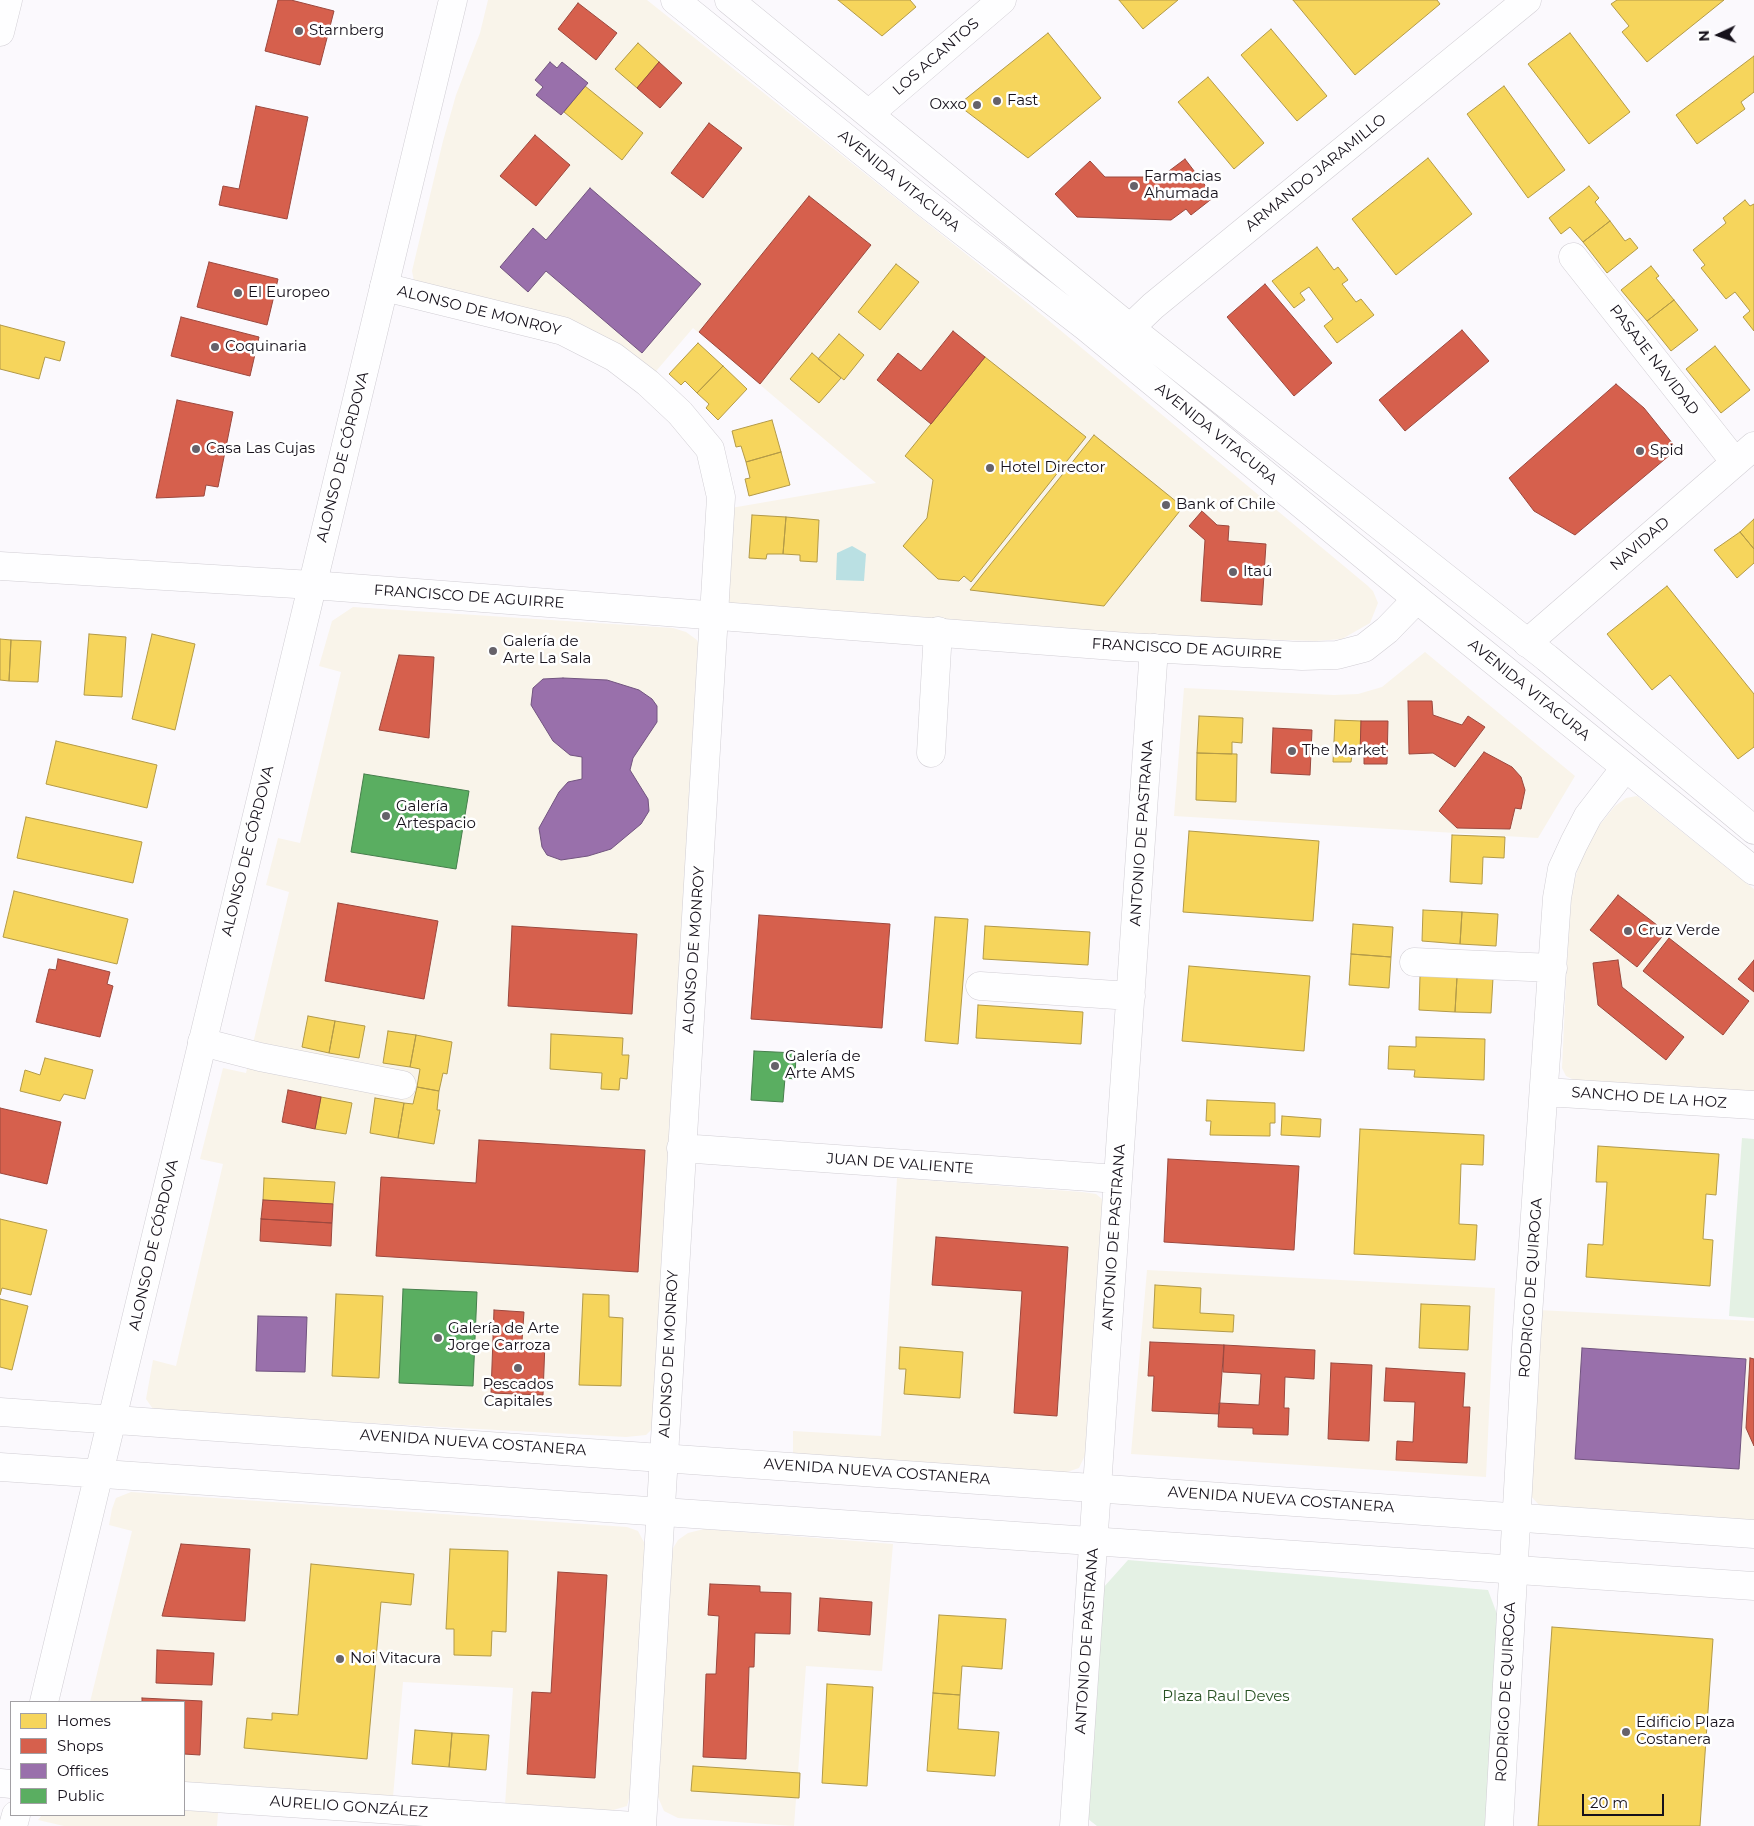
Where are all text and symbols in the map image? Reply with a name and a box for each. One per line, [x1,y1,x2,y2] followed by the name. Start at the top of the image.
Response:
[1694,10,1744,60] north arrow
[889,15,983,99] street label: LOS ACANTOS
[309,22,384,40] place label: Starnberg
[293,25,305,37] marker: Starnberg
[1695,30,1713,42] text: N
[1007,92,1038,110] place label: Fast
[991,95,1003,107] marker: Fast
[929,96,967,114] place label: Oxxo
[971,99,983,111] marker: Oxxo
[1242,111,1390,235] street label: ARMANDO JARAMILLO
[834,126,964,236] street label: AVENIDA VITACURA
[1144,168,1221,203] place label: Farmacias Ahumada
[1128,180,1140,192] marker: Farmacias Ahumada
[395,282,563,340] street label: ALONSO DE MONROY
[248,284,330,302] place label: El Europeo
[232,287,244,299] marker: El Europeo
[1605,301,1703,419] street label: PASAJE NAVIDAD
[225,338,307,356] place label: Coquinaria
[209,341,221,353] marker: Coquinaria
[313,370,373,544] street label: ALONSO DE CÓRDOVA
[1151,379,1281,489] street label: AVENIDA VITACURA
[206,440,315,458] place label: Casa Las Cujas
[1650,442,1684,460] place label: Spid
[190,443,202,455] marker: Casa Las Cujas
[1634,445,1646,457] marker: Spid
[1000,459,1106,477] place label: Hotel Director
[984,462,996,474] marker: Hotel Director
[1176,496,1276,514] place label: Bank of Chile
[1160,499,1172,511] marker: Bank of Chile
[1607,513,1673,575] street label: NAVIDAD
[1243,563,1272,581] place label: Itaú
[1227,566,1239,578] marker: Itaú
[373,581,565,613] street label: FRANCISCO DE AGUIRRE
[503,633,591,668] place label: Galería de Arte La Sala
[1091,635,1283,663] street label: FRANCISCO DE AGUIRRE
[1464,635,1594,745] street label: AVENIDA VITACURA
[487,645,499,657] marker: Galería de Arte La Sala
[1127,739,1157,927] street label: ANTONIO DE PASTRANA
[1302,742,1387,760] place label: The Market
[1286,745,1298,757] marker: The Market
[218,764,278,938] street label: ALONSO DE CÓRDOVA
[396,798,476,833] place label: Galería Artespacio
[380,810,392,822] marker: Galería Artespacio
[679,866,709,1034] street label: ALONSO DE MONROY
[1638,922,1720,940] place label: Cruz Verde
[1622,925,1634,937] marker: Cruz Verde
[785,1048,860,1083] place label: Galería de Arte AMS
[769,1060,781,1072] marker: Galería de Arte AMS
[1571,1084,1727,1112] street label: SANCHO DE LA HOZ
[1099,1143,1129,1331] street label: ANTONIO DE PASTRANA
[826,1150,974,1178] street label: JUAN DE VALIENTE
[126,1158,182,1332] street label: ALONSO DE CÓRDOVA
[1516,1197,1546,1379] street label: RODRIGO DE QUIROGA
[656,1270,682,1438] street label: ALONSO DE MONROY
[448,1320,559,1355] place label: Galería de Arte Jorge Carroza
[432,1332,444,1344] marker: Galería de Arte Jorge Carroza
[512,1362,524,1374] marker: Pescados Capitales
[482,1376,554,1411] place label: Pescados Capitales
[359,1426,587,1460] street label: AVENIDA NUEVA COSTANERA
[763,1455,991,1489] street label: AVENIDA NUEVA COSTANERA
[1167,1483,1395,1517] street label: AVENIDA NUEVA COSTANERA
[1072,1547,1102,1735] street label: ANTONIO DE PASTRANA
[1492,1601,1520,1783] street label: RODRIGO DE QUIROGA
[350,1650,441,1668] place label: Noi Vitacura
[334,1653,346,1665] marker: Noi Vitacura
[1162,1688,1290,1706] park label: Plaza Raul Deves
[10,1701,185,1816] legend
[57,1711,111,1730] text: Homes
[1636,1714,1735,1749] place label: Edificio Plaza Costanera
[1620,1726,1632,1738] marker: Edificio Plaza Costanera
[57,1736,103,1755] text: Shops
[57,1761,109,1780] text: Offices
[1584,1784,1666,1816] scale bar
[57,1786,105,1805] text: Public
[269,1792,429,1822] street label: AURELIO GONZÁLEZ
[1590,1793,1628,1812] text: 20 m

